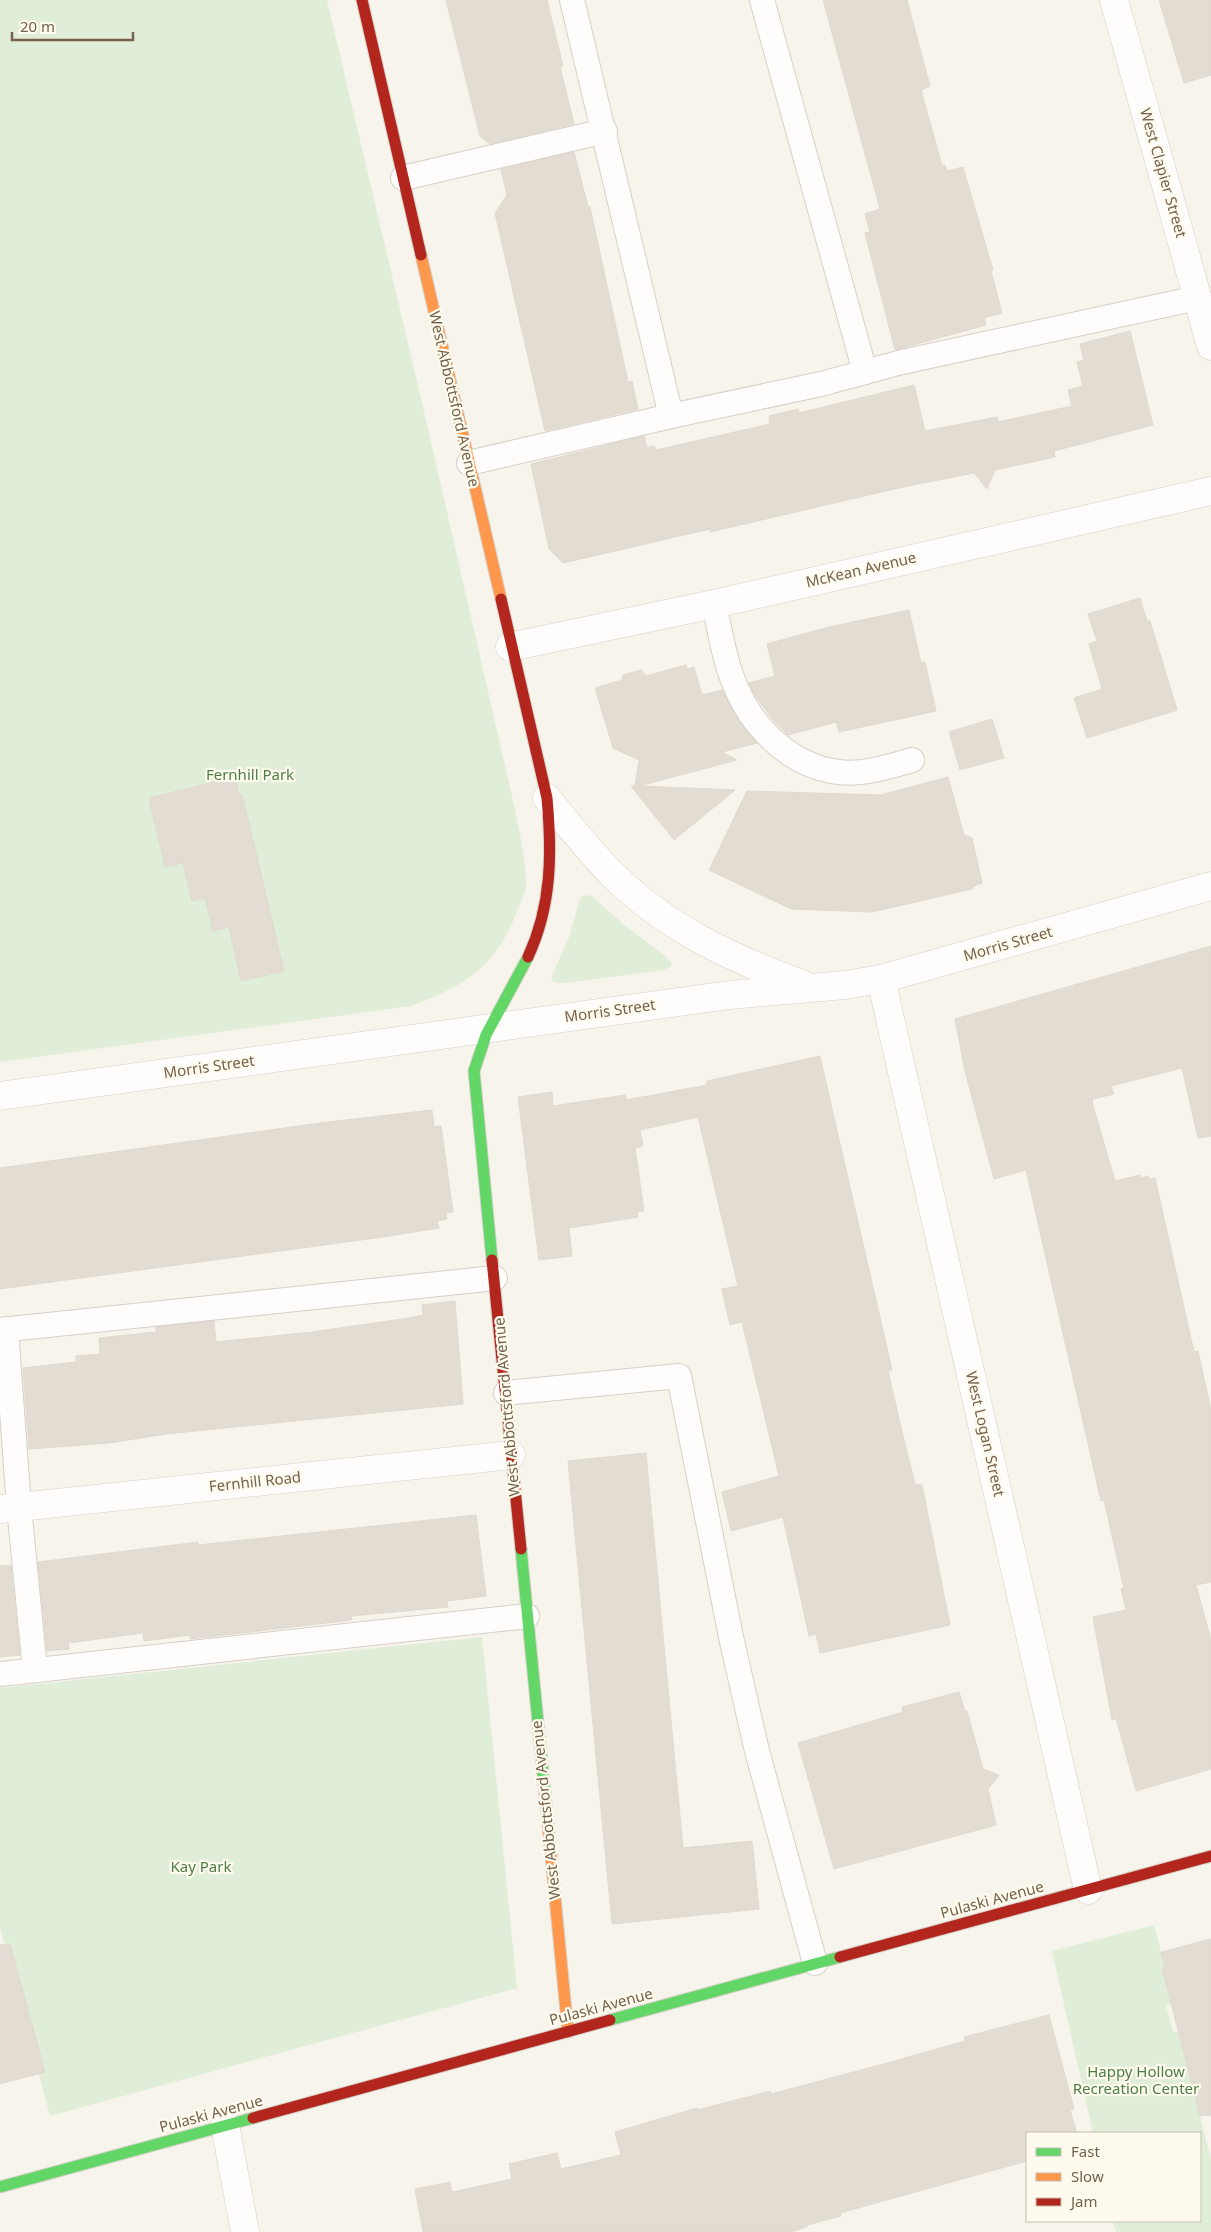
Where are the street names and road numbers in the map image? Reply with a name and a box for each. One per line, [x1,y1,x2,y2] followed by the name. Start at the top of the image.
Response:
[1136,106,1192,240] street label: West Clapier Street
[425,309,485,489] street label: West Abbottsford Avenue
[804,547,918,591] street label: McKean Avenue
[961,921,1055,965] street label: Morris Street
[563,994,657,1026] street label: Morris Street
[162,1050,256,1082] street label: Morris Street
[488,1317,524,1497] street label: West Abbottsford Avenue
[962,1369,1010,1499] street label: West Logan Street
[208,1466,302,1496] street label: Fernhill Road
[526,1720,564,1900] street label: West Abbottsford Avenue
[938,1876,1046,1922] street label: Pulaski Avenue
[547,1983,655,2029] street label: Pulaski Avenue
[157,2090,265,2136] street label: Pulaski Avenue

